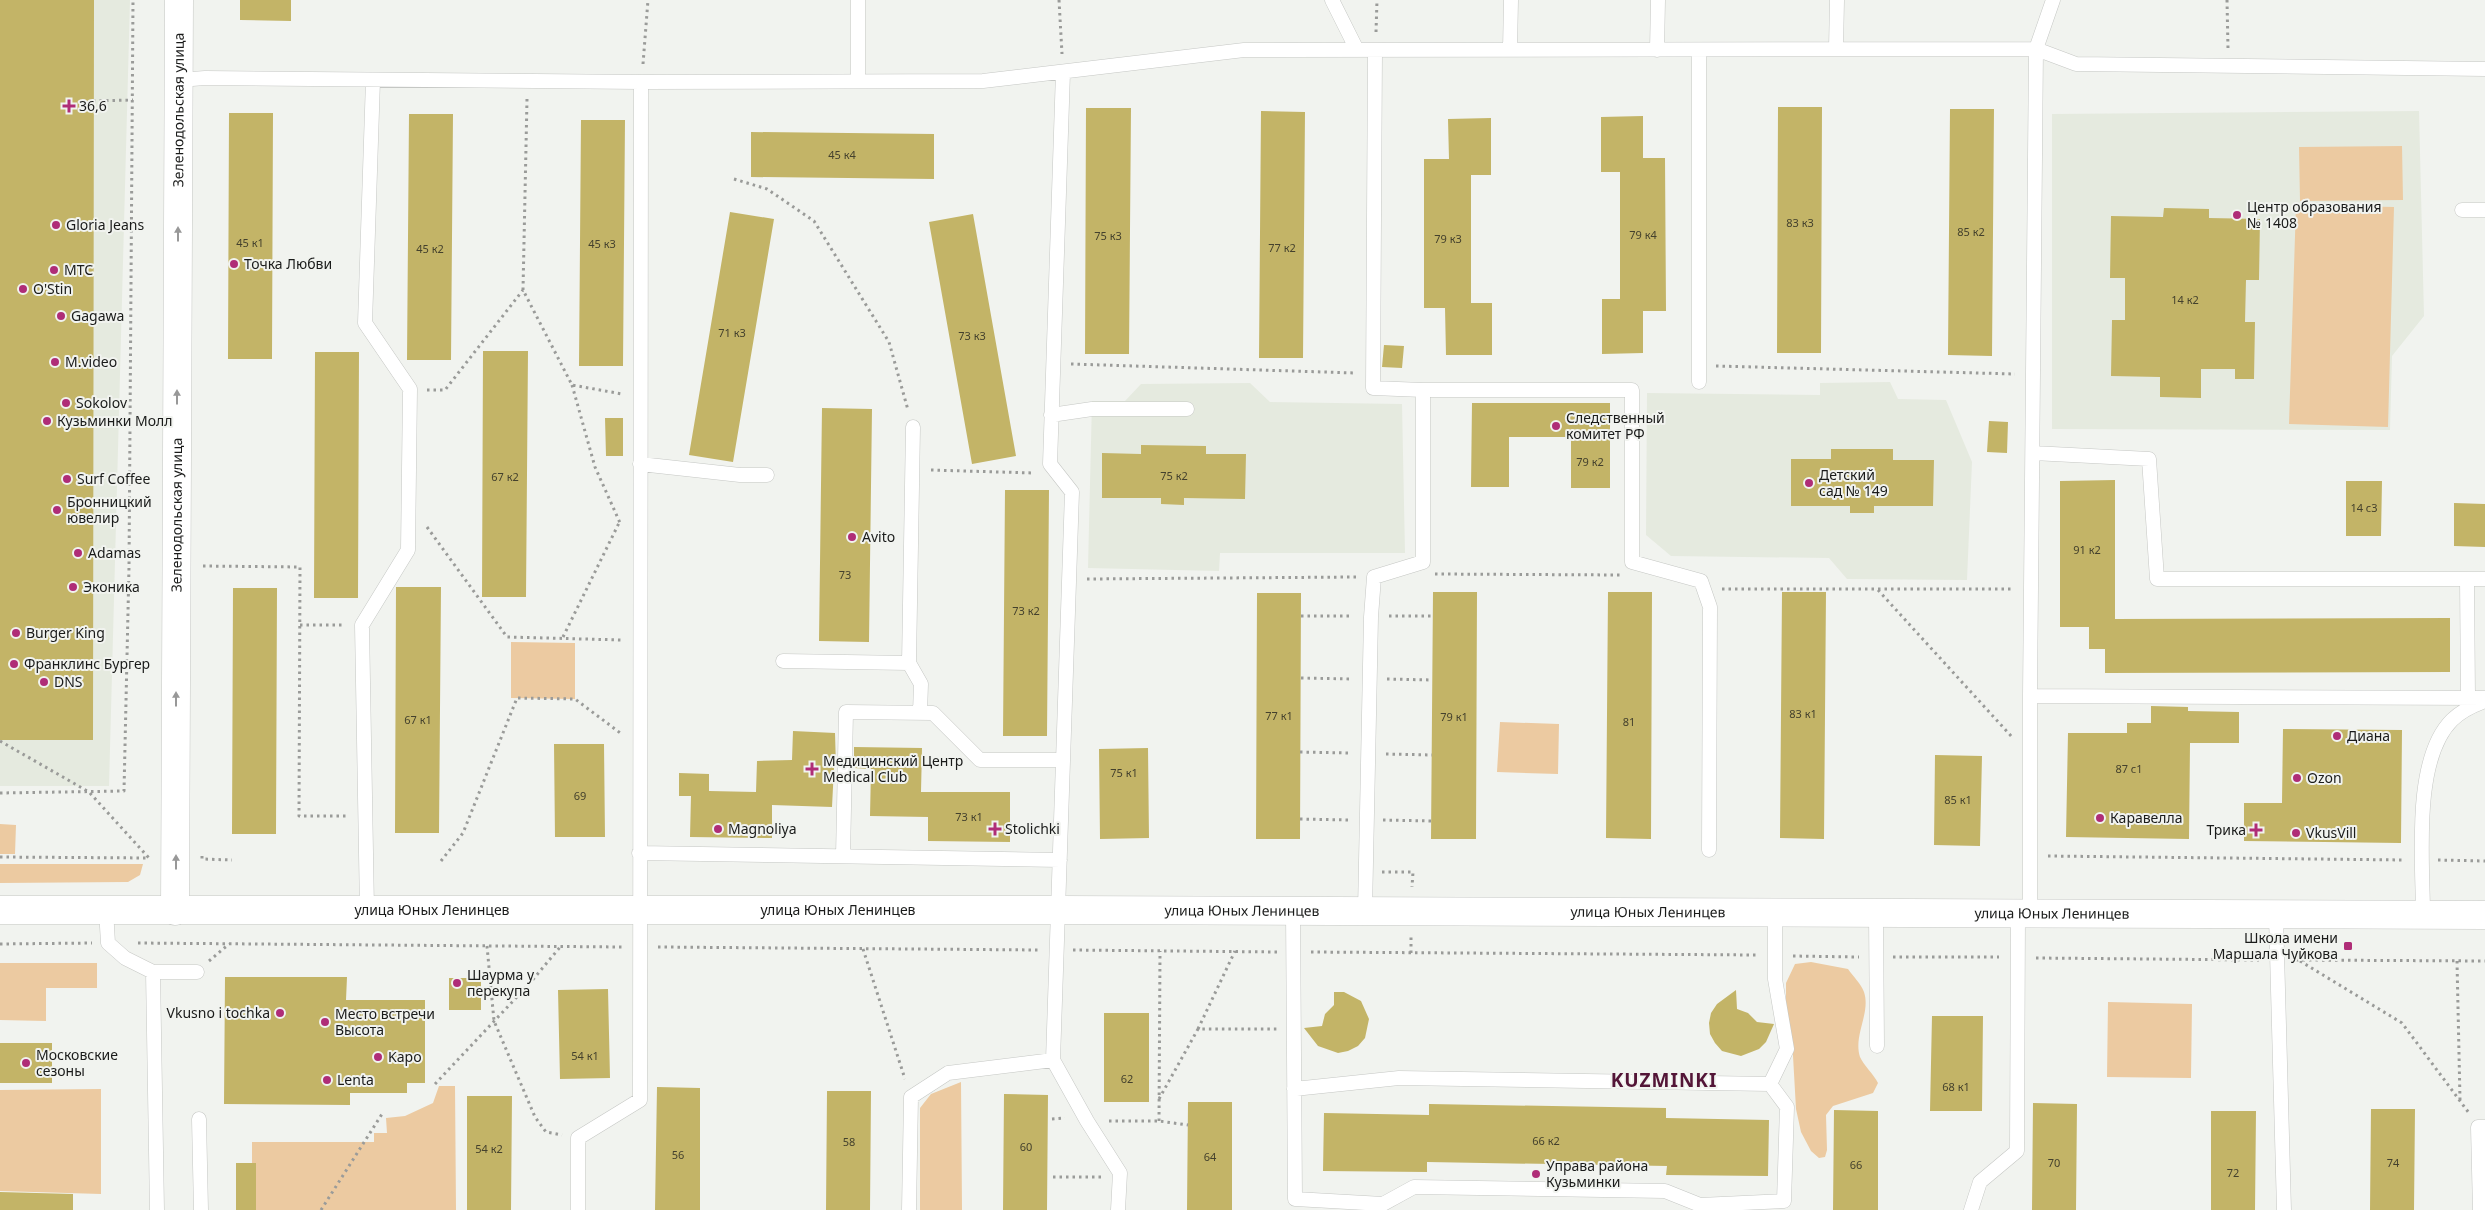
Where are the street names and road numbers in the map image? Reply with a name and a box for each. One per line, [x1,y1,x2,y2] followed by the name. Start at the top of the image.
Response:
[168,33,188,187] street label: Зеленодольская улица
[166,438,186,592] street label: Зеленодольская улица
[354,900,510,919] street label: улица Юных Ленинцев
[760,900,916,919] street label: улица Юных Ленинцев
[1164,900,1320,920] street label: улица Юных Ленинцев
[1570,902,1726,921] street label: улица Юных Ленинцев
[1974,903,2130,923] street label: улица Юных Ленинцев

